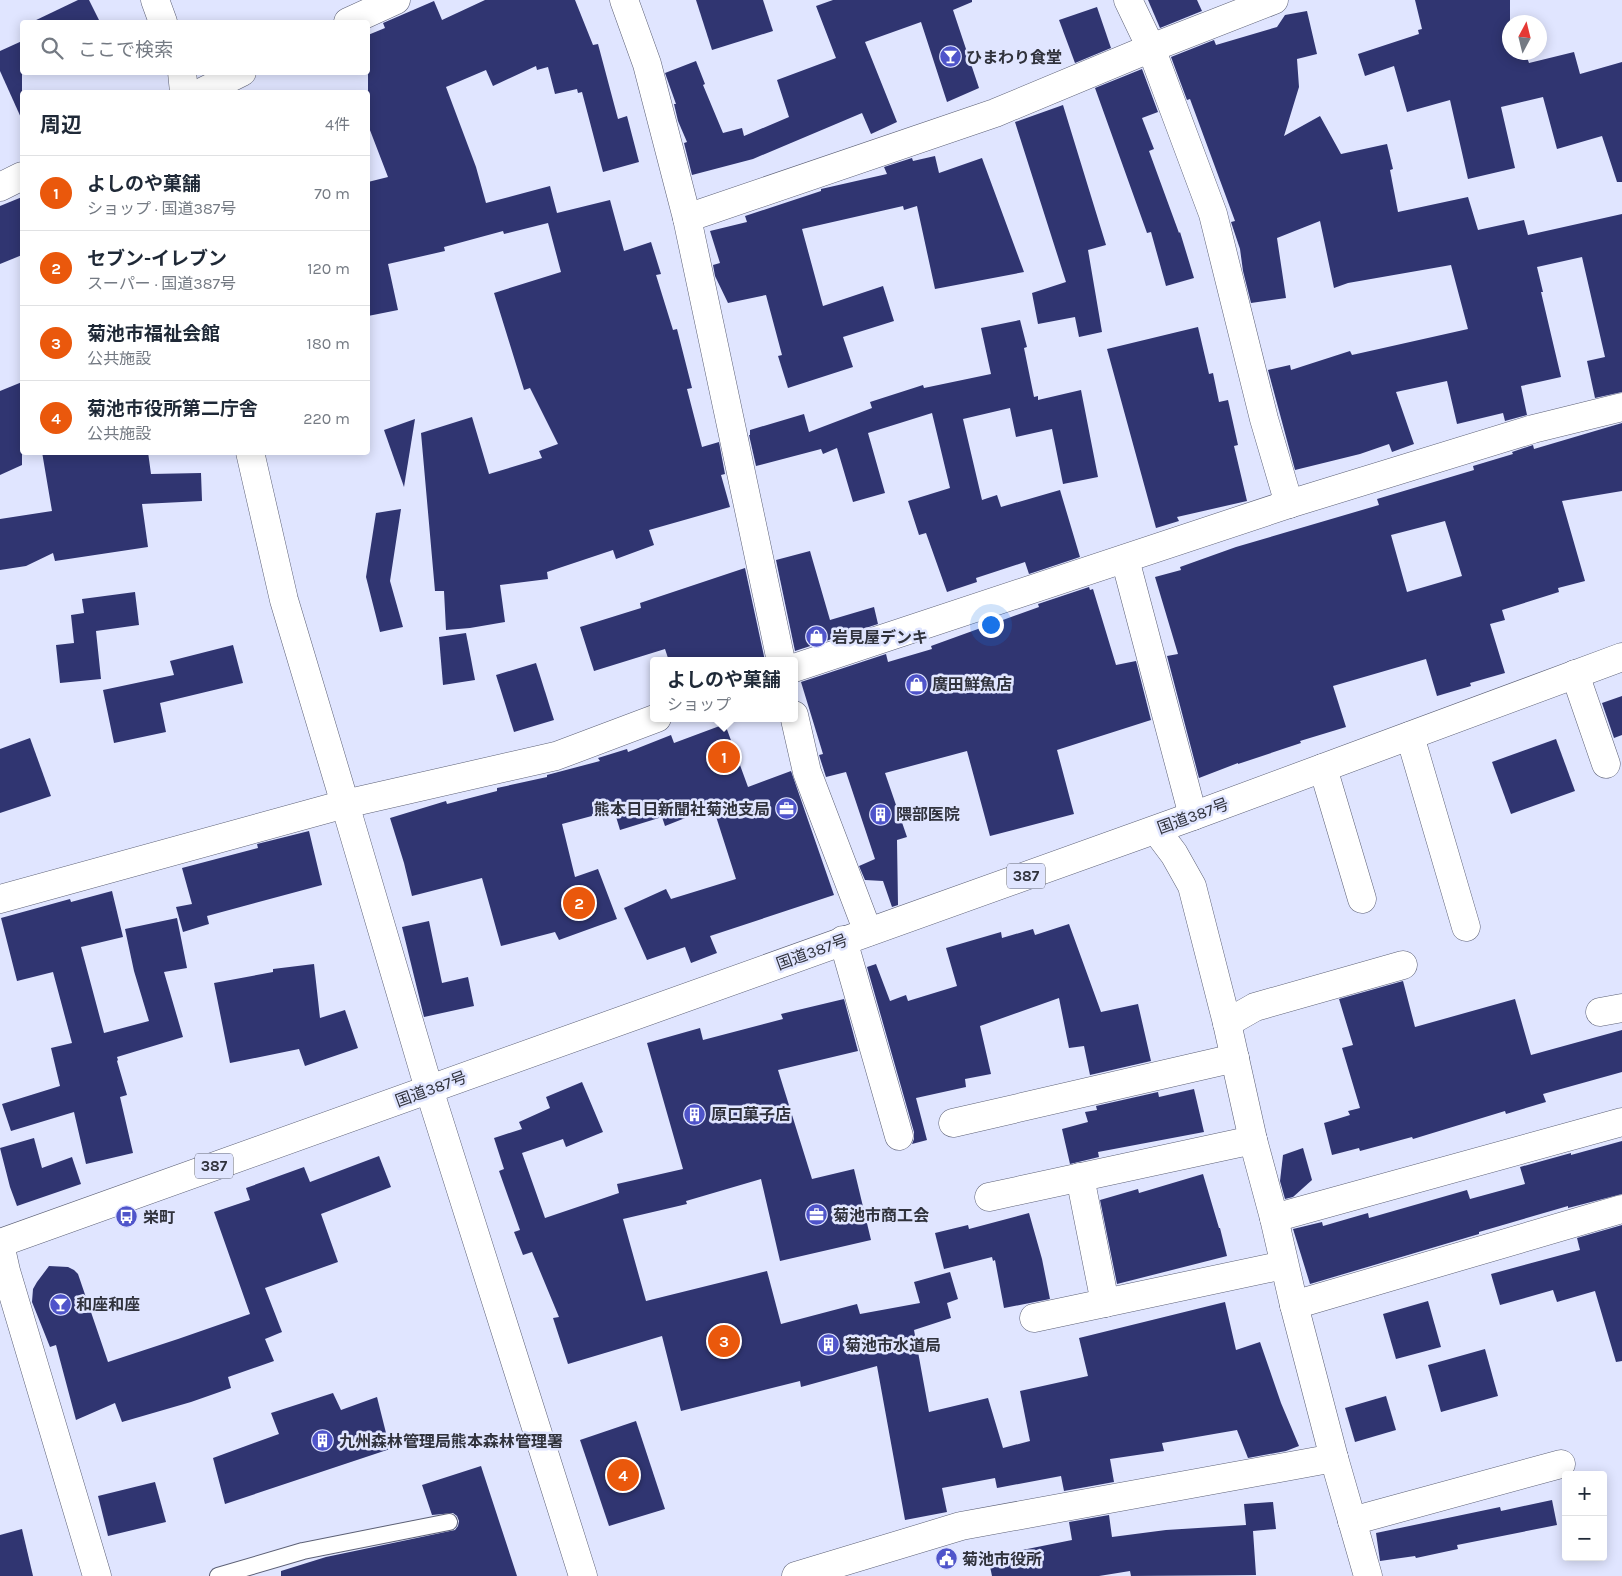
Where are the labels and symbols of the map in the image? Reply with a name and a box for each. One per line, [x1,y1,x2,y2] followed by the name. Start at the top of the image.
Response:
[1502,15,1547,60] north arrow
[938,45,962,69] bar icon: ひまわり食堂
[966,48,1062,67] place label: ひまわり食堂
[978,612,1004,638] your location
[804,625,828,649] shop icon: 岩見屋デンキ
[832,628,928,647] place label: 岩見屋デンキ
[904,672,928,696] shop icon: 廣田鮮魚店
[932,675,1012,694] place label: 廣田鮮魚店
[708,738,740,776] pin: 1
[1155,794,1231,838] street label: 国道387号
[774,797,798,821] office icon: 熊本日日新聞社菊池支局
[594,800,770,819] place label: 熊本日日新聞社菊池支局
[868,802,892,826] building icon: 隈部医院
[896,805,960,824] place label: 隈部医院
[1007,864,1045,888] road number: 387
[563,884,595,922] pin: 2
[774,930,850,974] street label: 国道387号
[393,1067,469,1111] street label: 国道387号
[683,1102,707,1126] building icon: 原口菓子店
[711,1105,791,1124] place label: 原口菓子店
[195,1154,233,1178] road number: 387
[805,1203,829,1227] office icon: 菊池市商工会
[115,1205,139,1229] bus stop icon: 栄町
[833,1206,929,1225] place label: 菊池市商工会
[143,1208,175,1227] place label: 栄町
[48,1292,72,1316] bar icon: 和座和座
[76,1295,140,1314] place label: 和座和座
[708,1322,740,1360] pin: 3
[817,1333,841,1357] building icon: 菊池市水道局
[845,1336,941,1355] place label: 菊池市水道局
[311,1429,335,1453] building icon: 九州森林管理局熊本森林管理署
[339,1432,563,1451] place label: 九州森林管理局熊本森林管理署
[607,1456,639,1494] pin: 4
[934,1547,958,1571] public building icon: 菊池市役所
[962,1550,1042,1569] place label: 菊池市役所

